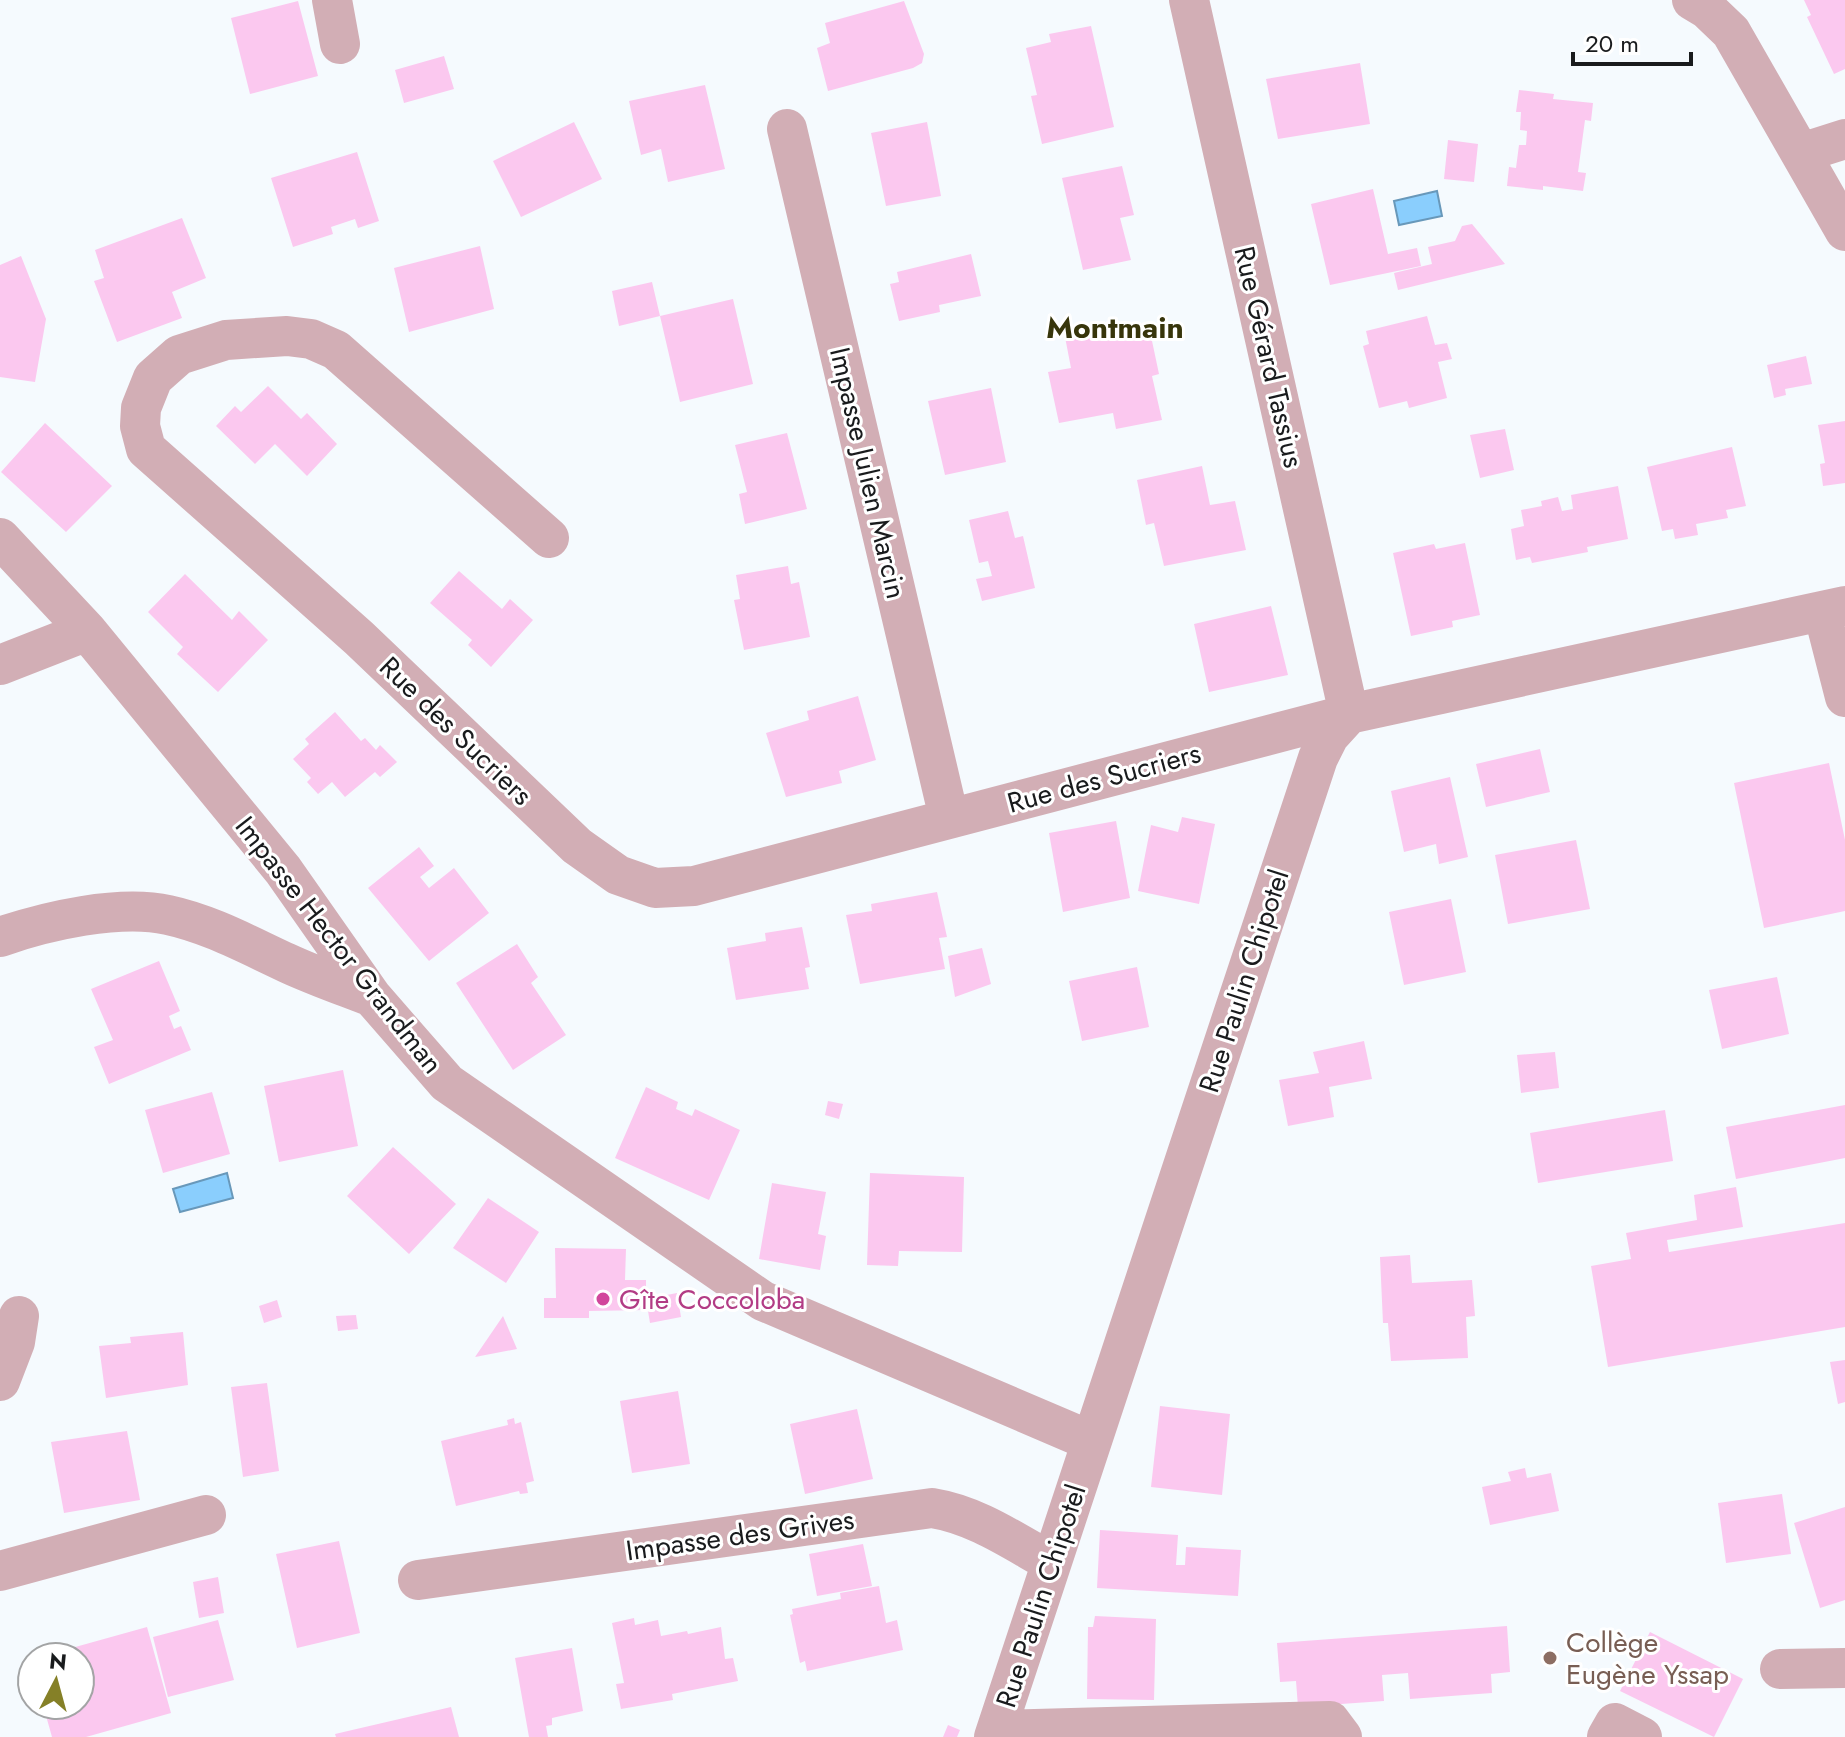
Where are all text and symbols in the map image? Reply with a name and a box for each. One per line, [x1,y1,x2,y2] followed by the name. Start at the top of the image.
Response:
[1573,16,1691,66] scale bar
[1585,26,1639,61] text: 20 m
[1224,242,1314,472] street label: Rue Gérard Tassius
[1046,306,1184,349] district label: Montmain
[819,343,917,603] street label: Impasse Julien Marcin
[370,647,542,815] street label: Rue des Sucriers
[1003,732,1205,824] street label: Rue des Sucriers
[225,808,453,1082] street label: Impasse Hector Grandman
[1189,864,1299,1098] street label: Rue Paulin Chipotel
[619,1279,805,1320] place label: Gîte Coccoloba
[594,1290,612,1308] marker: Gîte Coccoloba
[986,1479,1096,1713] street label: Rue Paulin Chipotel
[623,1499,857,1571] street label: Impasse des Grives
[1566,1622,1729,1695] place label: Collège Eugène Yssap
[16,1641,96,1721] north arrow
[48,1644,68,1678] text: N
[1541,1649,1559,1667] marker: Collège Eugène Yssap

